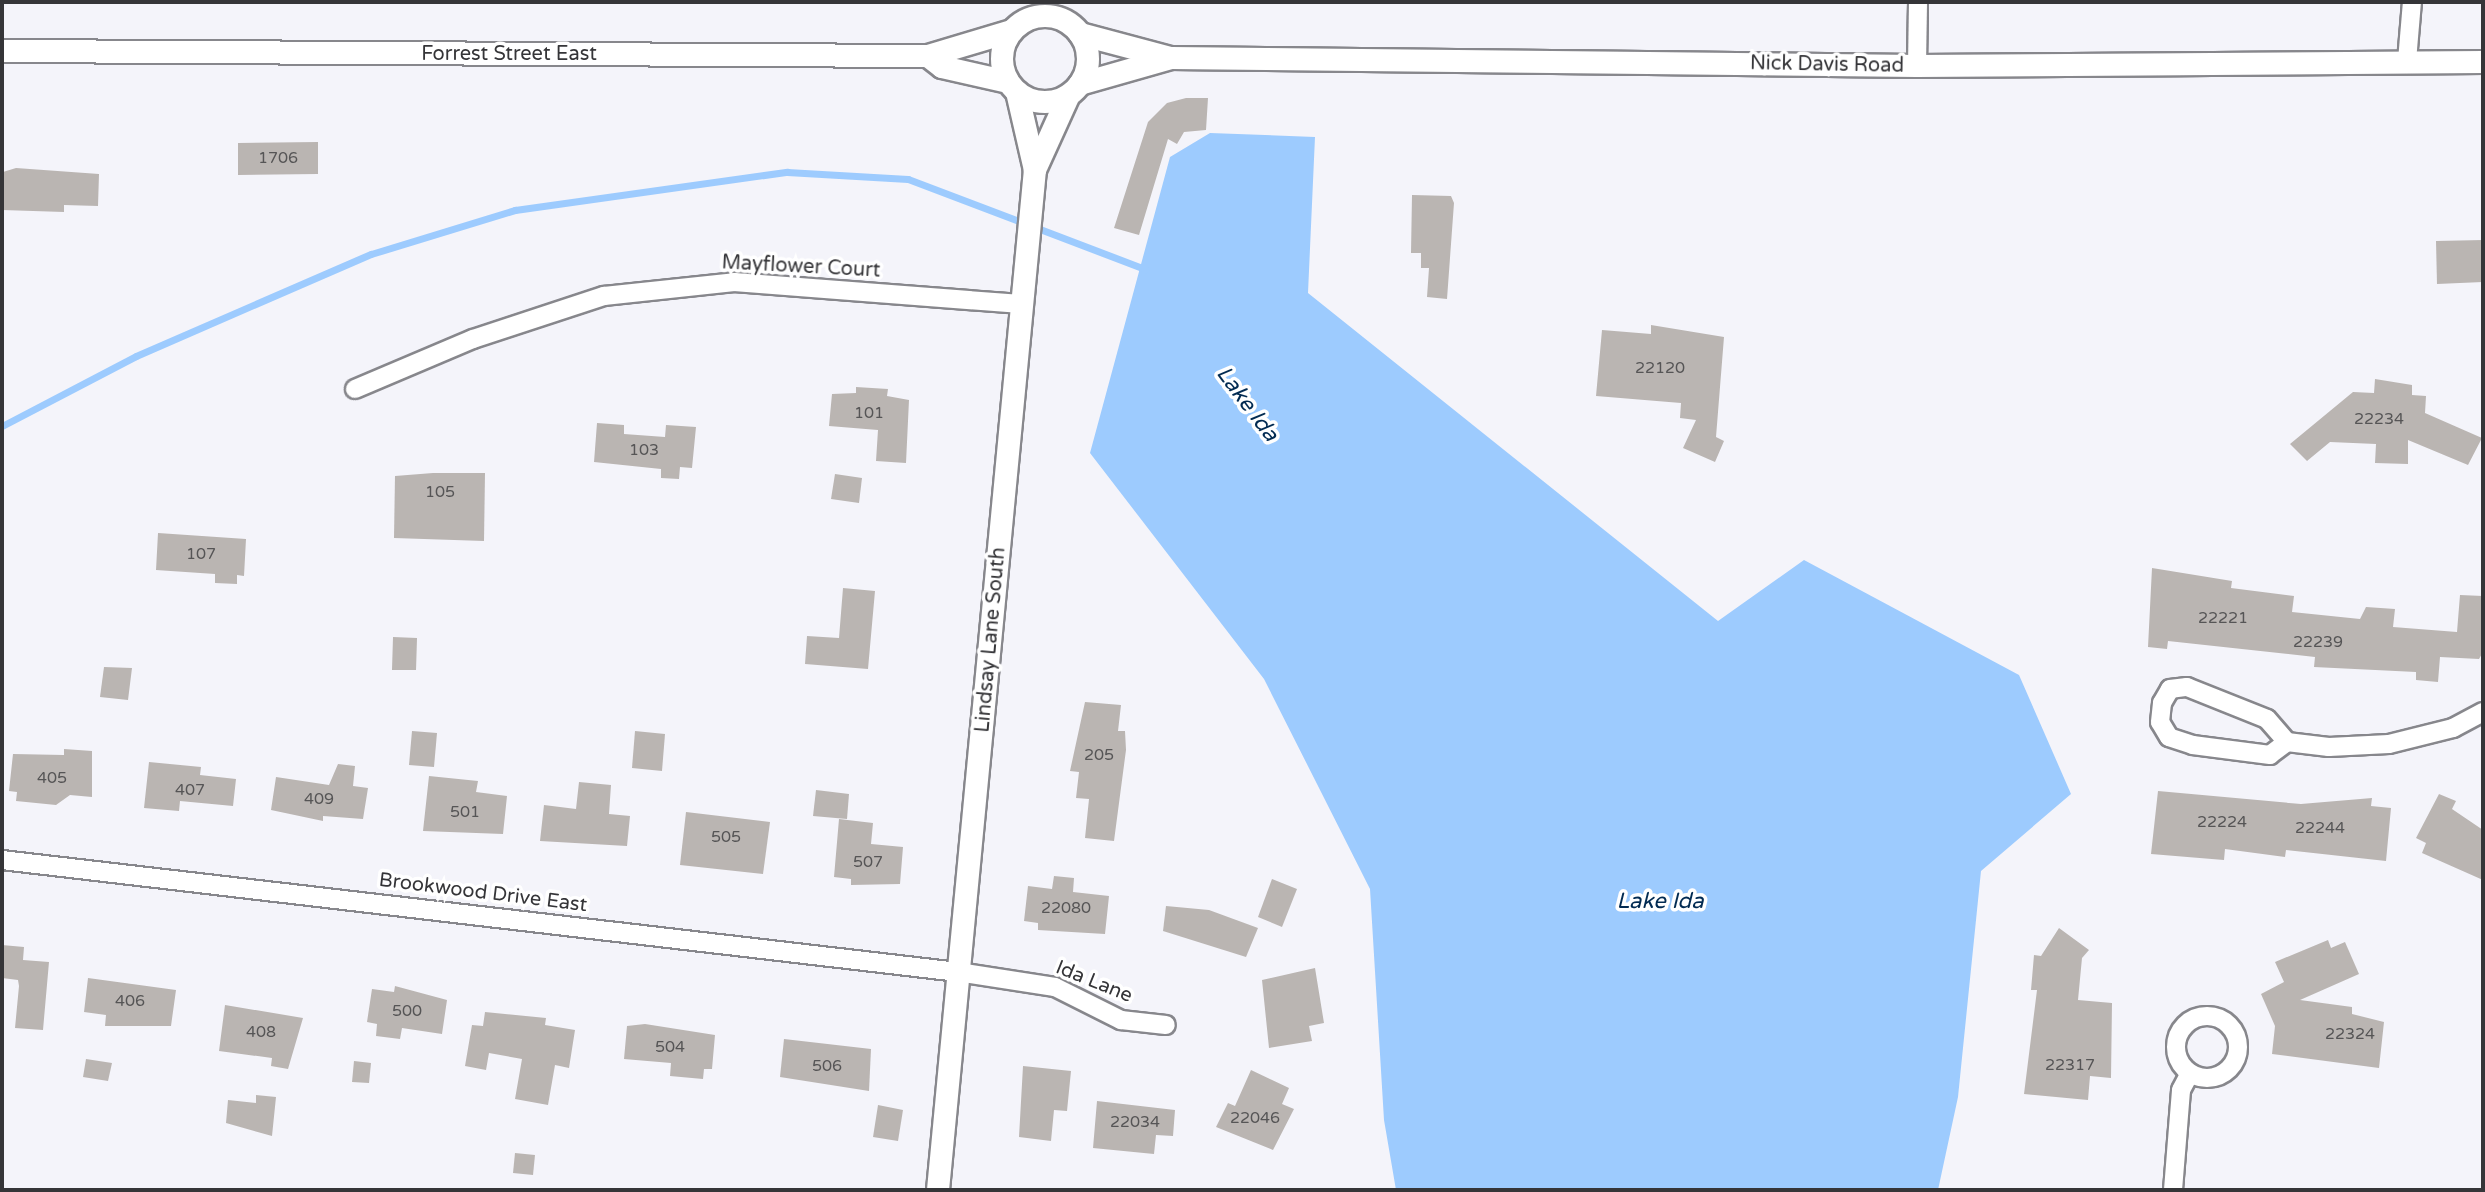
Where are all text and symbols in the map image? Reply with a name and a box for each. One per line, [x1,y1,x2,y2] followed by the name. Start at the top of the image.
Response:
[421,42,597,66] street label: Forrest Street East
[1750,52,1904,78] street label: Nick Davis Road
[258,148,298,168] house number: 1706
[721,251,881,283] street label: Mayflower Court
[1635,358,1685,378] house number: 22120
[1210,361,1284,447] water label: Lake Ida
[854,403,884,423] house number: 101
[2354,409,2404,429] house number: 22234
[629,440,659,460] house number: 103
[425,482,455,502] house number: 105
[186,544,216,564] house number: 107
[971,546,1011,734] street label: Lindsay Lane South
[2198,608,2248,628] house number: 22221
[2293,632,2343,652] house number: 22239
[1084,745,1114,765] house number: 205
[37,768,67,788] house number: 405
[175,780,205,800] house number: 407
[304,789,334,809] house number: 409
[450,802,480,822] house number: 501
[2197,812,2247,832] house number: 22224
[2295,818,2345,838] house number: 22244
[711,827,741,847] house number: 505
[853,852,883,872] house number: 507
[378,868,588,918] street label: Brookwood Drive East
[1616,889,1704,915] water label: Lake Ida
[1041,898,1091,918] house number: 22080
[1052,956,1136,1008] street label: Ida Lane
[115,991,145,1011] house number: 406
[392,1001,422,1021] house number: 500
[246,1022,276,1042] house number: 408
[2325,1024,2375,1044] house number: 22324
[655,1037,685,1057] house number: 504
[2045,1055,2095,1075] house number: 22317
[812,1056,842,1076] house number: 506
[1230,1108,1280,1128] house number: 22046
[1110,1112,1160,1132] house number: 22034

